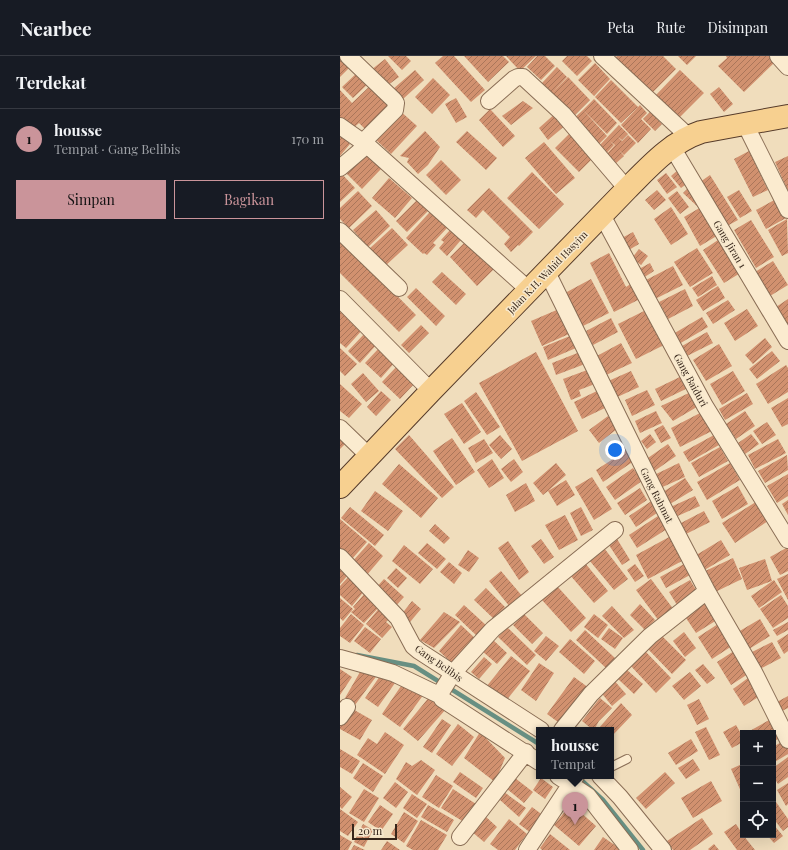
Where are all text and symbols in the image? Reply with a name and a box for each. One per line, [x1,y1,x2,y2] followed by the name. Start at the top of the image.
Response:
[20,15,92,41] text: Nearbee
[607,18,634,37] text: Peta
[656,18,686,37] text: Rute
[708,18,768,37] text: Disimpan
[16,71,86,93] text: Terdekat
[54,120,102,140] text: housse
[27,130,31,147] text: 1
[291,130,324,147] text: 170 m
[54,140,180,157] text: Tempat · Gang Belibis
[16,180,166,219] button: Simpan
[174,180,324,219] button: Bagikan
[710,218,750,271] street label: Gang Jiran 1
[503,227,590,317] street label: Jalan K.H. Wahid Hasyim
[671,351,711,409] street label: Gang Baiduri
[605,440,625,460] your location
[637,465,677,525] street label: Gang Rahmat
[412,641,466,685] street label: Gang Belibis
[536,727,614,779] popup
[740,730,776,838] map controls
[740,730,776,766] button: +
[551,735,599,755] text: housse
[551,755,595,772] text: Tempat
[740,766,776,802] button: −
[562,792,588,825] pin: 1
[740,802,776,838] button: locate
[352,822,397,841] scale bar
[358,823,382,838] text: 20 m

